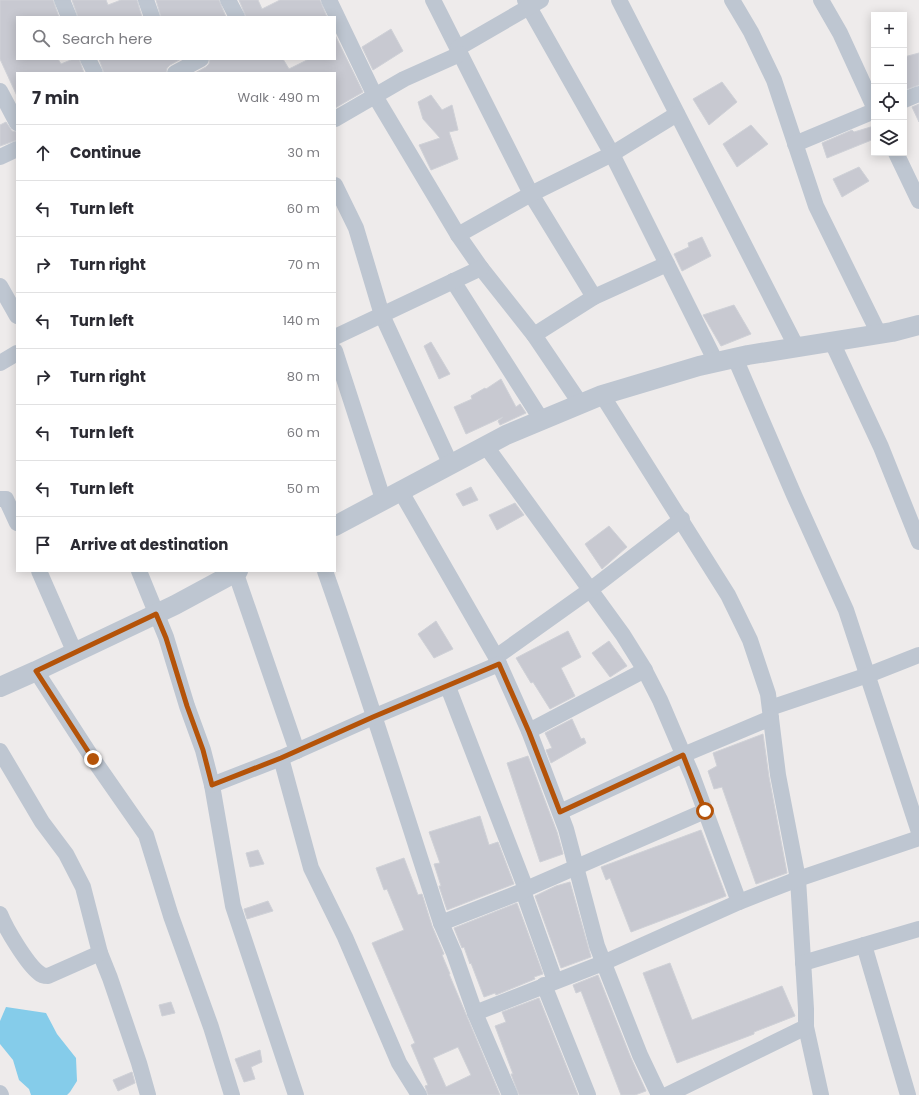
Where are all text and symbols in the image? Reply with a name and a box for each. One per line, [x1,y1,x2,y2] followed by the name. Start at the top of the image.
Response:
[871,12,907,156] map controls
[871,12,907,48] button: +
[16,16,336,60] search box
[30,27,52,49] icon: search
[62,28,152,49] text: Search here
[871,48,907,84] button: −
[871,84,907,120] button: locate
[32,86,79,110] text: 7 min
[238,88,320,107] text: Walk · 490 m
[871,120,907,156] button: layers
[32,142,54,164] icon: ahead
[70,142,141,163] text: Continue
[287,143,320,162] text: 30 m
[32,198,54,220] icon: left
[70,198,134,219] text: Turn left
[287,199,320,218] text: 60 m
[32,254,54,276] icon: right
[70,254,146,275] text: Turn right
[288,255,320,274] text: 70 m
[32,310,54,332] icon: left
[70,310,134,331] text: Turn left
[283,311,320,330] text: 140 m
[32,366,54,388] icon: right
[70,366,146,387] text: Turn right
[287,367,320,386] text: 80 m
[32,422,54,444] icon: left
[70,422,134,443] text: Turn left
[287,423,320,442] text: 60 m
[32,478,54,500] icon: left
[70,478,134,499] text: Turn left
[287,479,320,498] text: 50 m
[32,534,54,556] icon: arrive
[70,534,228,555] text: Arrive at destination
[84,750,102,768] route end
[696,802,714,820] route start

